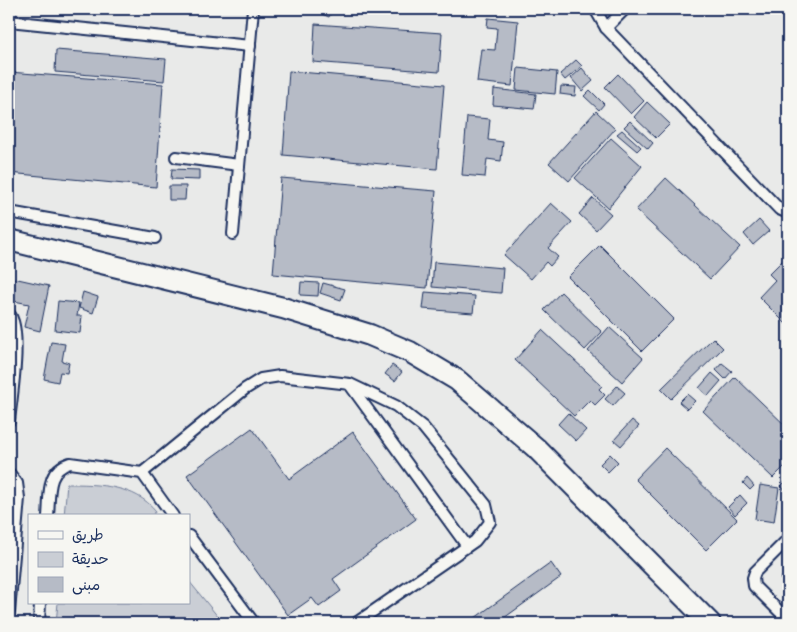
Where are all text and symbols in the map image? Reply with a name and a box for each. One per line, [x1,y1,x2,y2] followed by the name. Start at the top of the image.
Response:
[28,514,190,604] legend
[72,525,104,544] text: طريق
[72,549,109,568] text: حديقة
[72,575,100,595] text: مبنى

